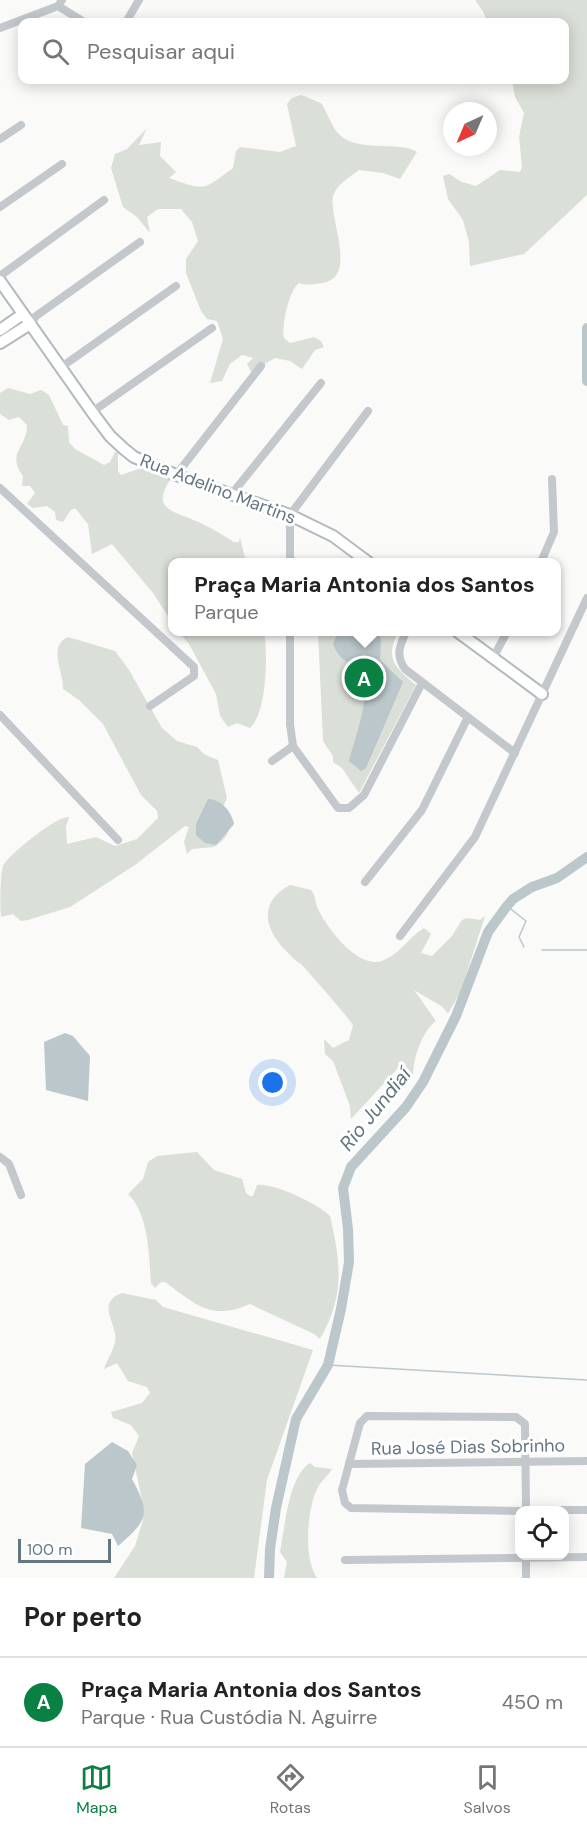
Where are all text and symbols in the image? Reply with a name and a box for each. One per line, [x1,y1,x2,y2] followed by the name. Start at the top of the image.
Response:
[18,18,569,84] search box
[39,35,72,68] icon: search
[87,37,235,66] text: Pesquisar aqui
[443,102,497,156] north arrow
[137,448,299,530] street label: Rua Adelino Martins
[168,558,561,636] popup
[194,570,535,599] text: Praça Maria Antonia dos Santos
[194,599,259,625] text: Parque
[344,656,384,700] pin: A
[333,1061,417,1156] water label: Rio Jundiaí
[258,1068,287,1097] your location
[371,1433,565,1461] street label: Rua José Dias Sobrinho
[515,1506,569,1560] map controls
[515,1506,569,1560] button: locate
[18,1536,111,1564] scale bar
[27,1539,72,1560] text: 100 m
[24,1600,142,1634] text: Por perto
[81,1675,422,1704] text: Praça Maria Antonia dos Santos
[36,1689,51,1715] text: A
[502,1689,563,1715] text: 450 m
[81,1704,377,1730] text: Parque · Rua Custódia N. Aguirre
[76,1761,117,1818] tab: Mapa
[270,1761,311,1818] tab: Rotas
[464,1761,511,1818] tab: Salvos

